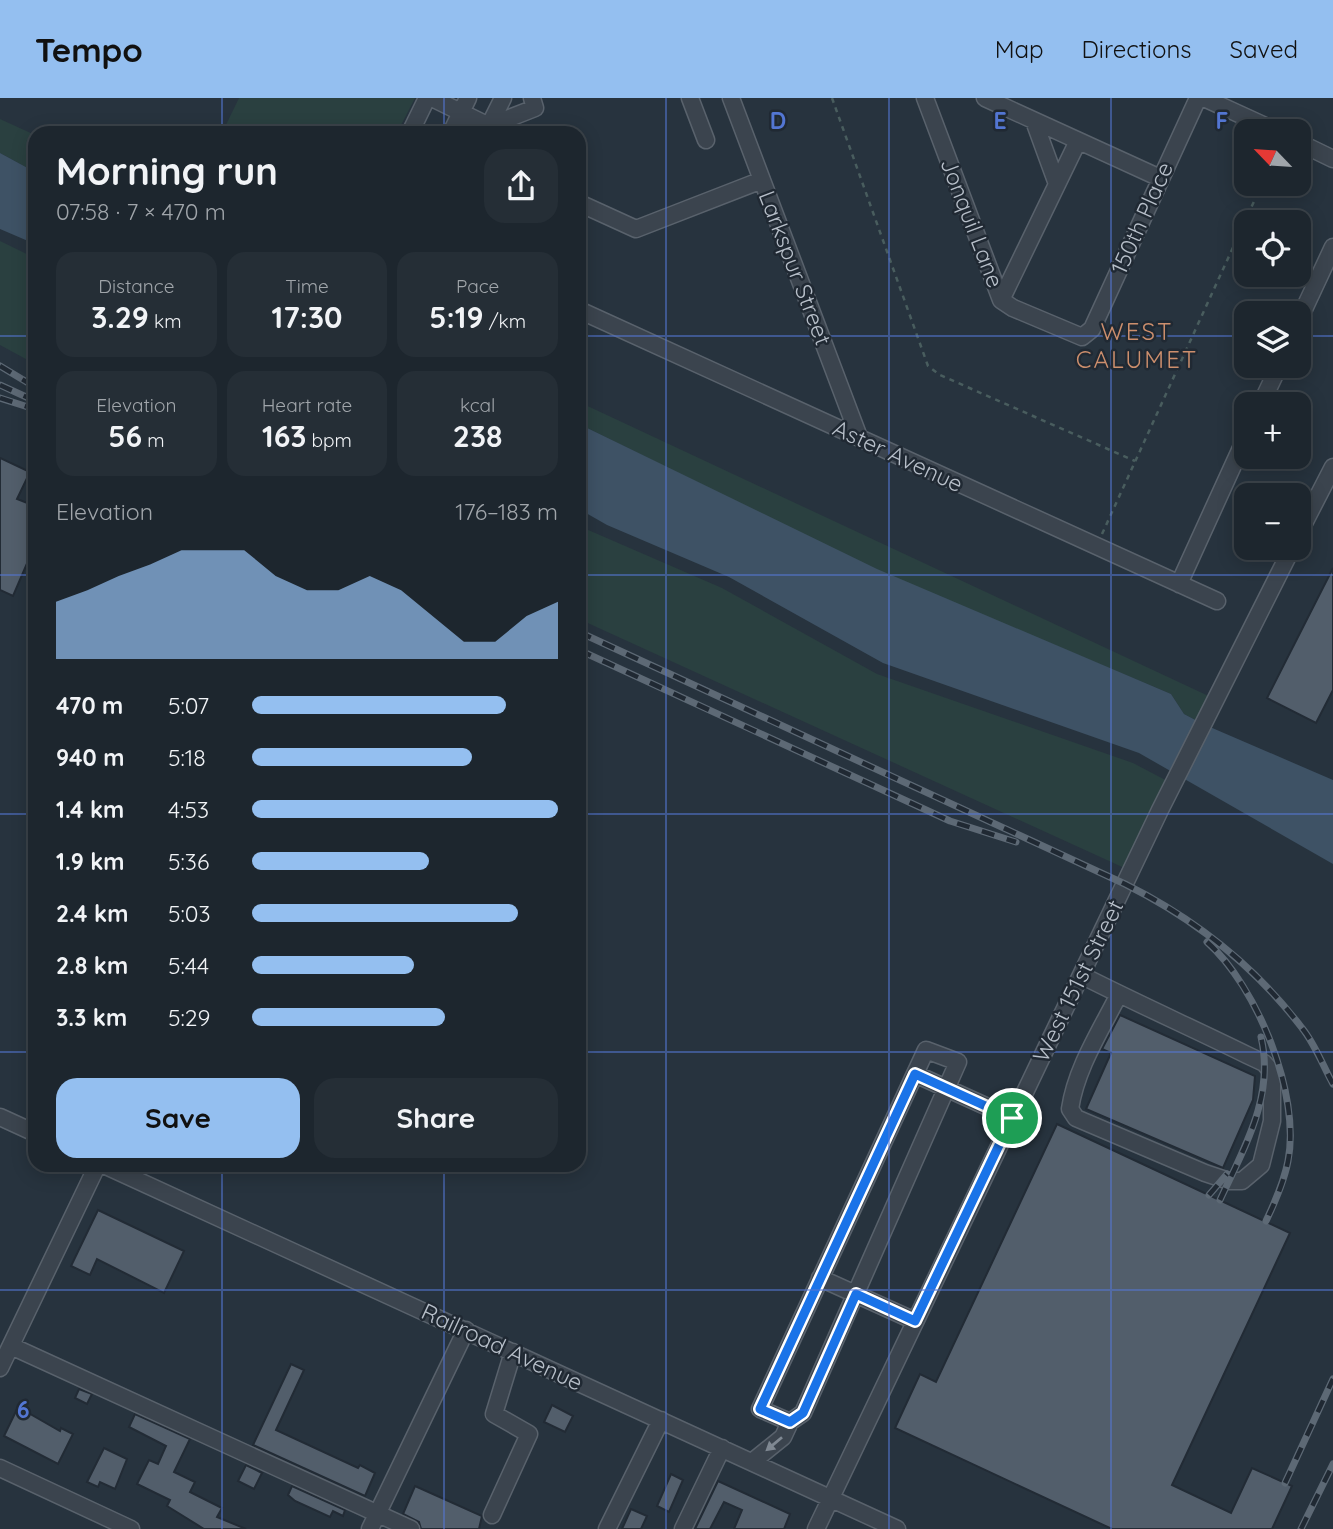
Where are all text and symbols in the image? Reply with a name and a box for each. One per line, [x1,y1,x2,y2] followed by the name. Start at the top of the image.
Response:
[35,29,143,70] text: Tempo
[995,34,1044,64] text: Map
[1082,34,1192,64] text: Directions
[1230,34,1298,64] text: Saved
[770,106,786,135] text: D
[993,106,1007,135] text: E
[1216,106,1228,135] text: F
[1234,119,1311,196] north arrow
[1234,119,1311,560] map controls
[56,147,278,195] text: Morning run
[484,149,558,223] button: share
[935,154,1010,292] street label: Jonquil Lane
[1104,157,1179,278] street label: 150th Place
[753,187,838,349] street label: Larkspur Street
[56,197,226,226] text: 07:58 · 7 × 470 m
[1234,210,1311,287] button: locate
[98,274,174,298] text: Distance
[285,274,329,298] text: Time
[456,274,499,298] text: Pace
[91,298,149,336] text: 3.29
[272,298,342,336] text: 17:30
[429,298,483,336] text: 5:19
[1234,301,1311,378] button: layers
[149,309,182,333] text: km
[483,309,526,333] text: /km
[1076,316,1198,374] district label: WEST CALUMET
[1234,392,1311,469] button: +
[96,393,176,417] text: Elevation
[262,393,352,417] text: Heart rate
[460,393,495,417] text: kcal
[829,413,968,498] street label: Aster Avenue
[108,417,142,455] text: 56
[262,417,306,455] text: 163
[453,417,502,455] text: 238
[142,428,165,452] text: m
[306,428,352,452] text: bpm
[1234,483,1311,560] button: −
[56,497,153,526] text: Elevation
[455,497,558,526] text: 176–183 m
[56,691,123,720] text: 470 m
[168,691,209,720] text: 5:07
[56,743,124,772] text: 940 m
[168,743,206,772] text: 5:18
[56,795,124,824] text: 1.4 km
[168,795,209,824] text: 4:53
[56,847,124,876] text: 1.9 km
[168,847,209,876] text: 5:36
[1026,895,1129,1067] street label: West 151st Street
[56,899,128,928] text: 2.4 km
[168,899,211,928] text: 5:03
[56,951,128,980] text: 2.8 km
[168,951,209,980] text: 5:44
[56,1003,127,1032] text: 3.3 km
[168,1003,210,1032] text: 5:29
[56,1078,300,1158] button: Save
[314,1078,558,1158] button: Share
[982,1088,1042,1148] pin
[993,1099,1031,1137] icon: arrive
[417,1296,588,1397] street label: Railroad Avenue
[17,1395,29,1424] text: 6
[765,1436,783,1452] one-way arrow

